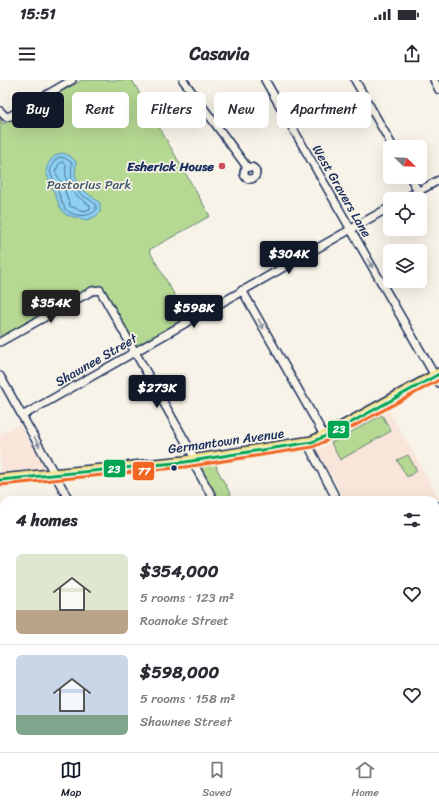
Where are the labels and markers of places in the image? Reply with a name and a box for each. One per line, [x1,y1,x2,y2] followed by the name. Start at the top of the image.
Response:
[127,155,214,178] place label: Esherick House
[217,161,227,171] marker: Esherick House
[261,241,317,275] pin: $304K
[23,290,79,324] pin: $354K
[166,295,222,329] pin: $598K
[129,375,185,409] pin: $273K
[169,463,179,473] unlabelled marker

